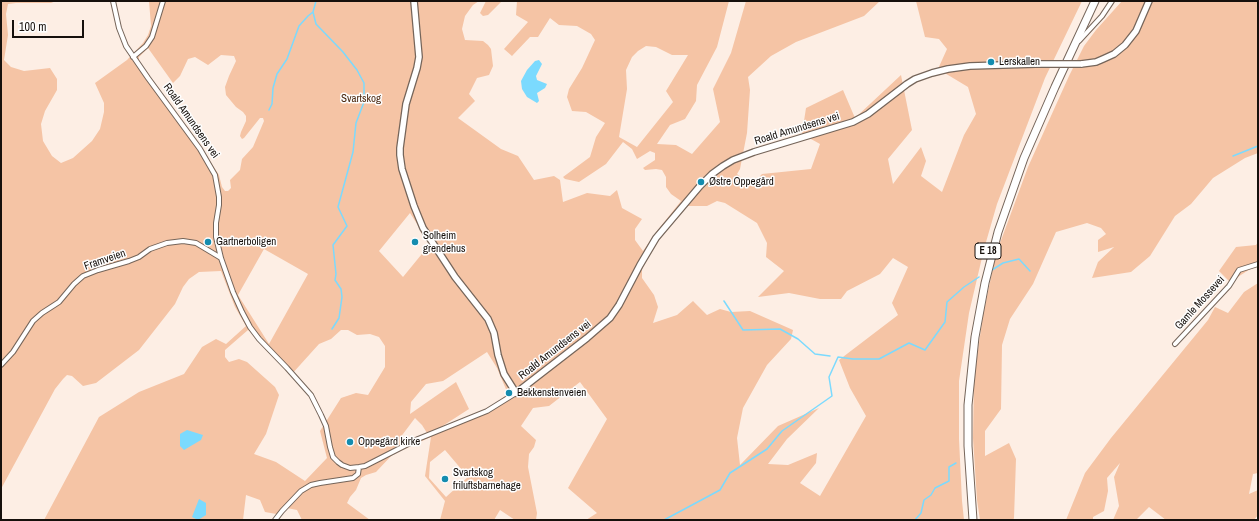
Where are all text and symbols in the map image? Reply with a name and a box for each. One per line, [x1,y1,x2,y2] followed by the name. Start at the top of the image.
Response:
[14,12,86,38] scale bar
[19,19,46,35] text: 100 m
[999,55,1040,69] place label: Lerskallen
[986,57,996,67] marker: Lerskallen
[160,81,222,161] street label: Roald Amundsens vei
[341,92,381,106] park label: Svartskog
[753,110,841,148] street label: Roald Amundsens vei
[709,175,774,189] place label: Østre Oppegård
[696,177,706,187] marker: Østre Oppegård
[423,229,466,255] place label: Solheim grendehus
[216,235,276,249] place label: Gartnerboligen
[203,237,213,247] marker: Gartnerboligen
[410,237,420,247] marker: Solheim grendehus
[975,243,1001,259] road number: E 18
[82,247,128,273] street label: Framveien
[1172,273,1228,333] street label: Gamle Mossevei
[516,318,594,382] street label: Roald Amundsens vei
[517,386,586,400] place label: Bekkenstenveien
[504,388,514,398] marker: Bekkenstenveien
[358,435,420,449] place label: Oppegård kirke
[345,437,355,447] marker: Oppegård kirke
[453,466,521,492] place label: Svartskog friluftsbarnehage
[440,474,450,484] marker: Svartskog friluftsbarnehage

